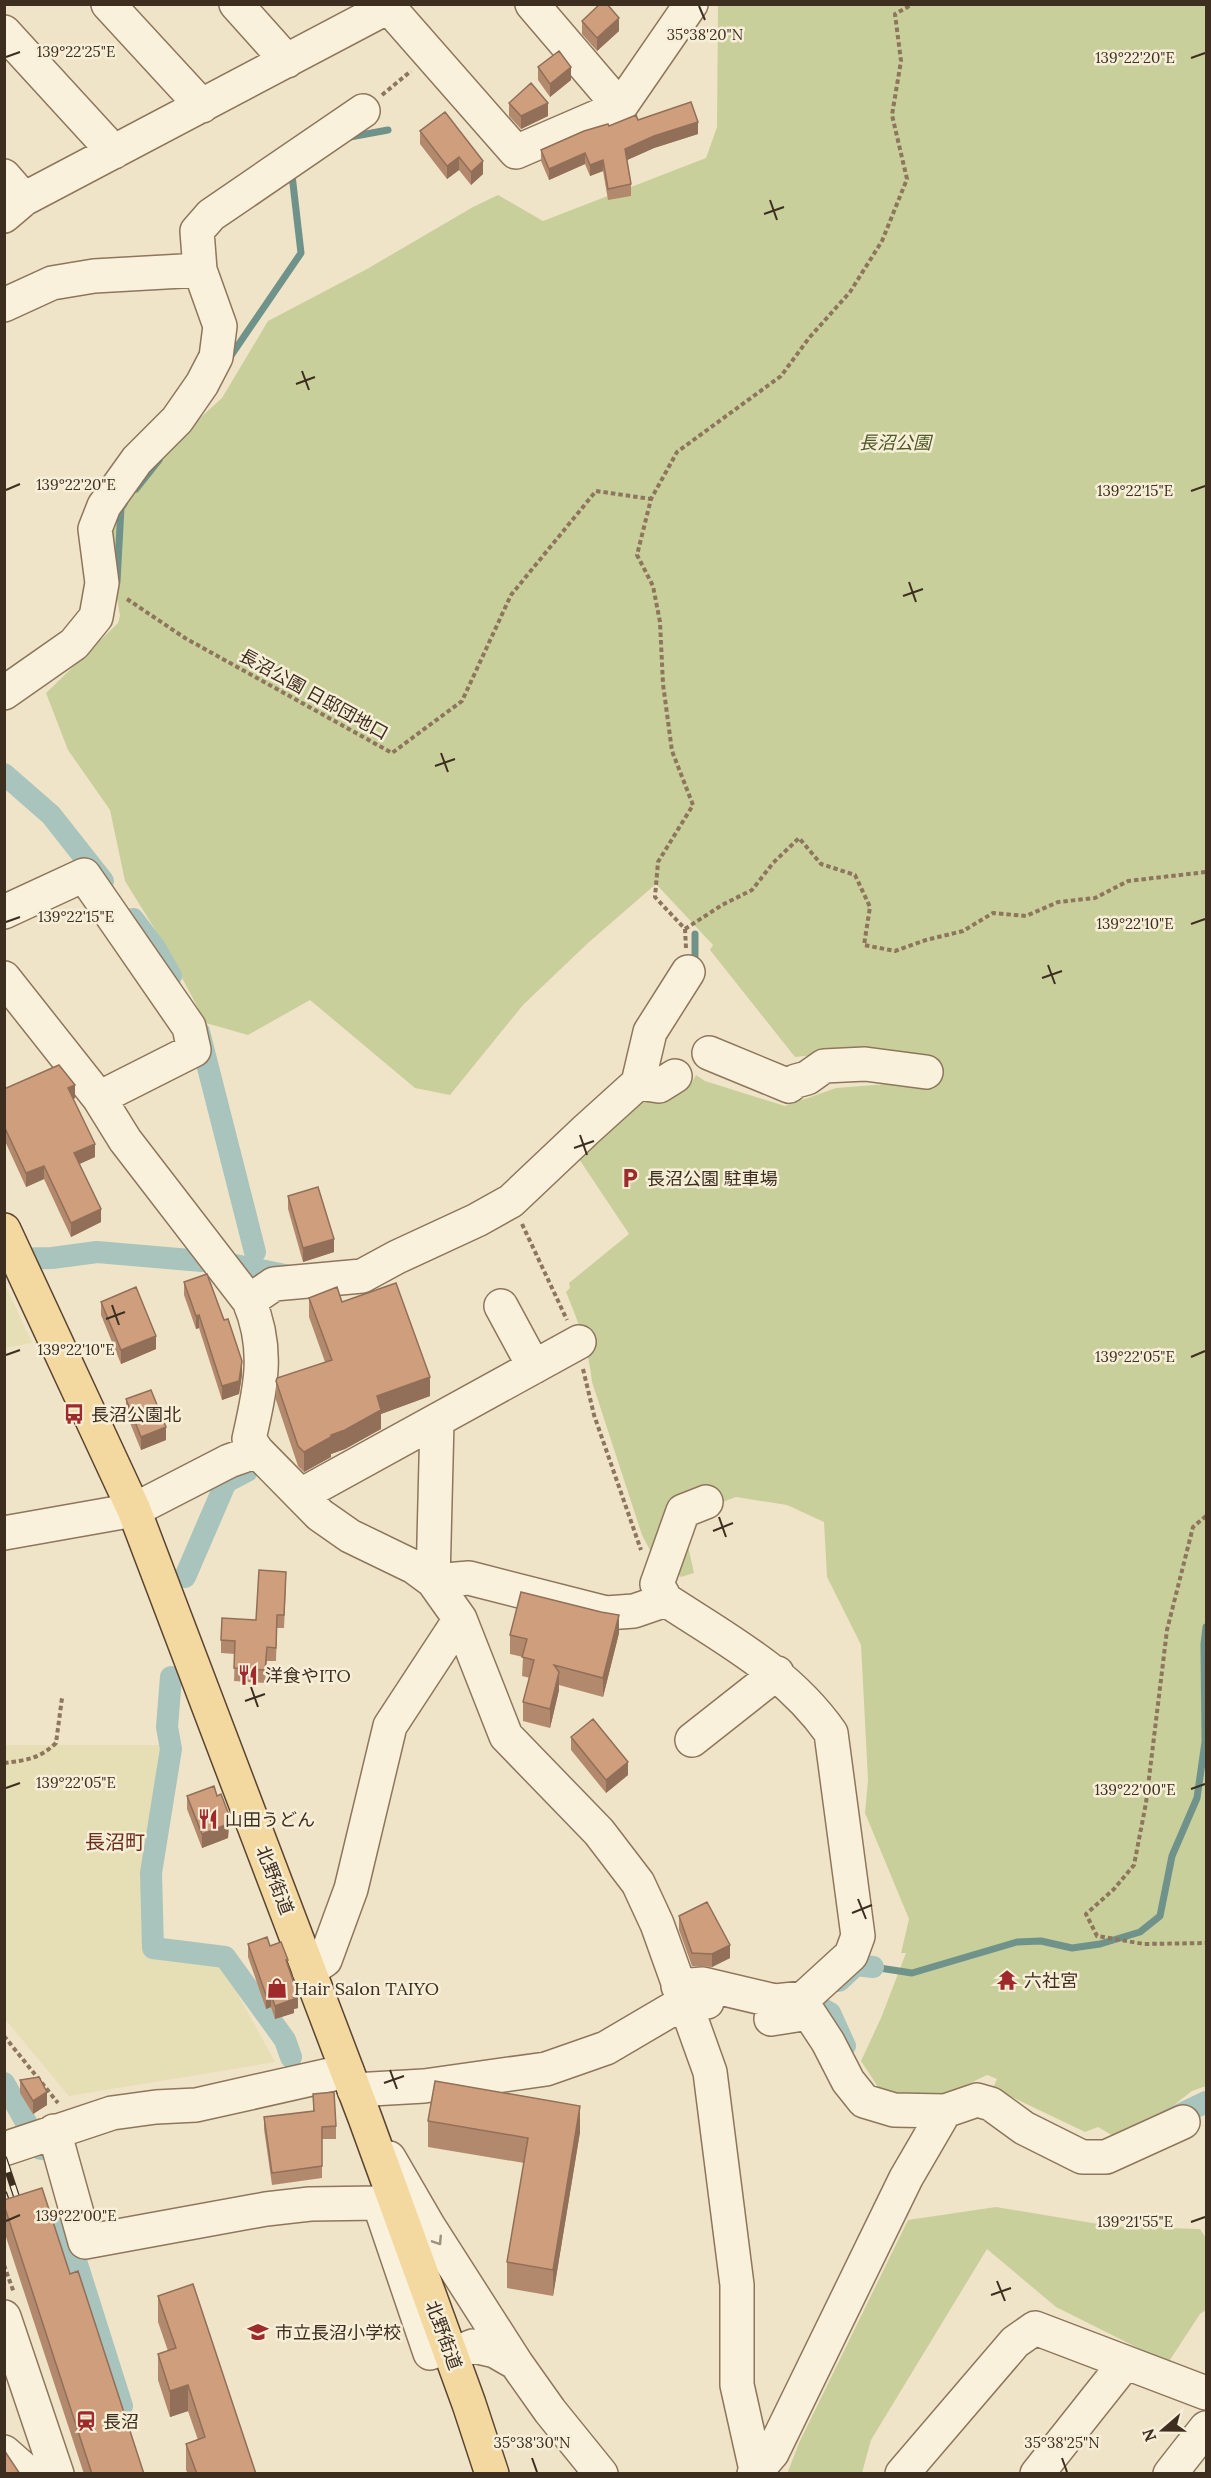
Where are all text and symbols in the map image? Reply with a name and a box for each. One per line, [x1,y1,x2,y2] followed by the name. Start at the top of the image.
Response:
[667,25,743,44] text: 35°38'20"N
[37,42,115,61] text: 139°22'25"E
[1095,48,1175,67] text: 139°22'20"E
[859,431,934,454] park label: 長沼公園
[36,475,116,494] text: 139°22'20"E
[1097,481,1173,500] text: 139°22'15"E
[236,644,392,744] street label: 長沼公園 日邸団地口
[38,907,114,926] text: 139°22'15"E
[1096,914,1174,933] text: 139°22'10"E
[618,1166,642,1190] parking icon: 長沼公園 駐車場
[647,1167,778,1190] place label: 長沼公園 駐車場
[37,1340,115,1359] text: 139°22'10"E
[1095,1347,1175,1366] text: 139°22'05"E
[62,1402,86,1426] bus stop icon: 長沼公園北
[91,1403,181,1426] place label: 長沼公園北
[236,1663,260,1687] restaurant icon: 洋食やITO
[265,1664,351,1687] place label: 洋食やITO
[36,1773,116,1792] text: 139°22'05"E
[1095,1780,1175,1799] text: 139°22'00"E
[196,1807,220,1831] restaurant icon: 山田うどん
[225,1808,315,1831] place label: 山田うどん
[85,1829,145,1854] district label: 長沼町
[251,1842,299,1918] street label: 北野街道
[995,1968,1019,1992] temple icon: 六社宮
[1024,1969,1078,1992] place label: 六社宮
[265,1976,289,2000] shop icon: Hair Salon TAIYO
[294,1977,439,2000] place label: Hair Salon TAIYO
[36,2206,116,2225] text: 139°22'00"E
[1097,2212,1173,2231] text: 139°21'55"E
[431,2234,442,2245] one-way arrow
[421,2297,467,2373] street label: 北野街道
[246,2320,270,2344] school or university icon: 市立長沼小学校
[275,2321,401,2344] place label: 市立長沼小学校
[1133,2400,1193,2460] north arrow
[74,2409,98,2433] station icon: 長沼
[103,2410,139,2433] place label: 長沼
[1137,2426,1160,2444] text: N
[494,2433,570,2452] text: 35°38'30"N
[1024,2433,1100,2452] text: 35°38'25"N

